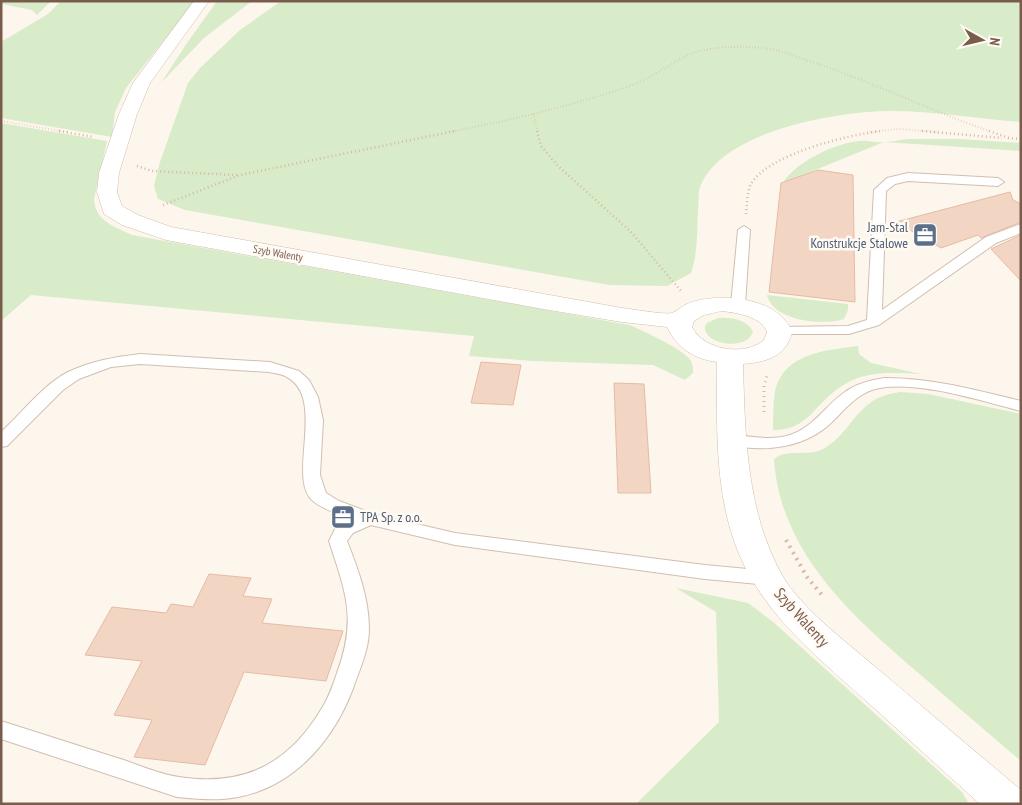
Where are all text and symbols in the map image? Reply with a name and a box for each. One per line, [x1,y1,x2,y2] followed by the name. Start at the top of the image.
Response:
[957,15,1007,65] north arrow
[985,37,1004,47] text: N
[810,218,909,252] place label: Jam-Stal Konstrukcje Stalowe
[912,222,938,248] office icon: Jam-Stal Konstrukcje Stalowe
[252,242,305,264] street label: Szyb Walenty
[330,504,356,530] office icon: TPA Sp. z o.o.
[360,508,422,526] place label: TPA Sp. z o.o.
[770,583,834,651] street label: Szyb Walenty

